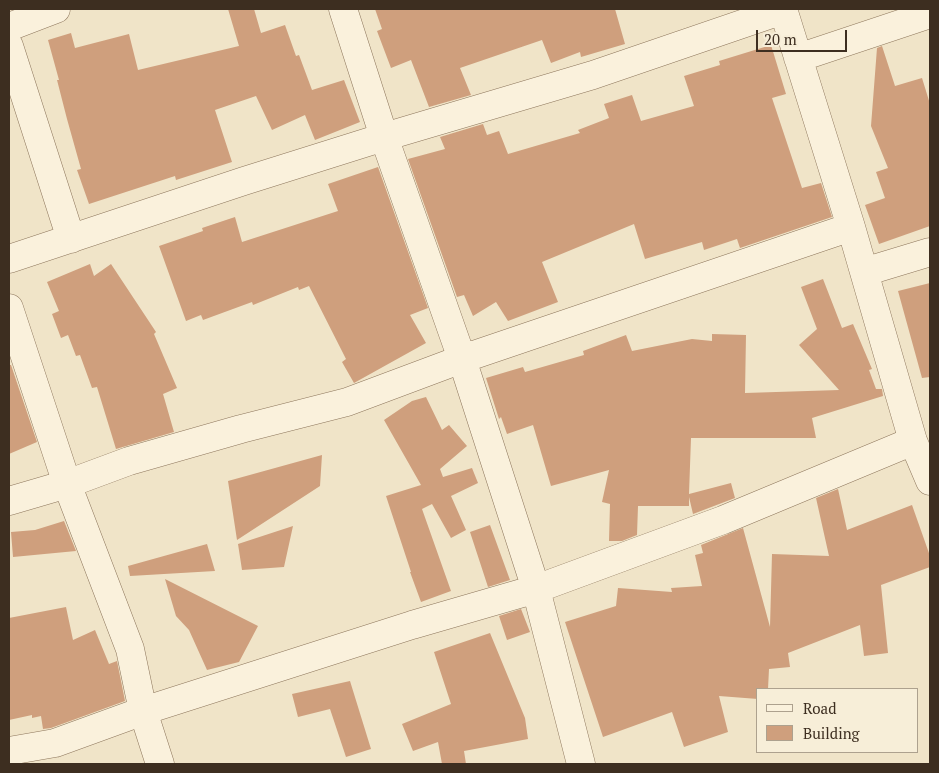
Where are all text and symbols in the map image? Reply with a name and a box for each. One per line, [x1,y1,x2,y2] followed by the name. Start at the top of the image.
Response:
[759,20,850,52] scale bar
[764,29,797,49] text: 20 m
[756,688,919,753] legend
[803,698,836,718] text: Road
[803,723,860,743] text: Building

